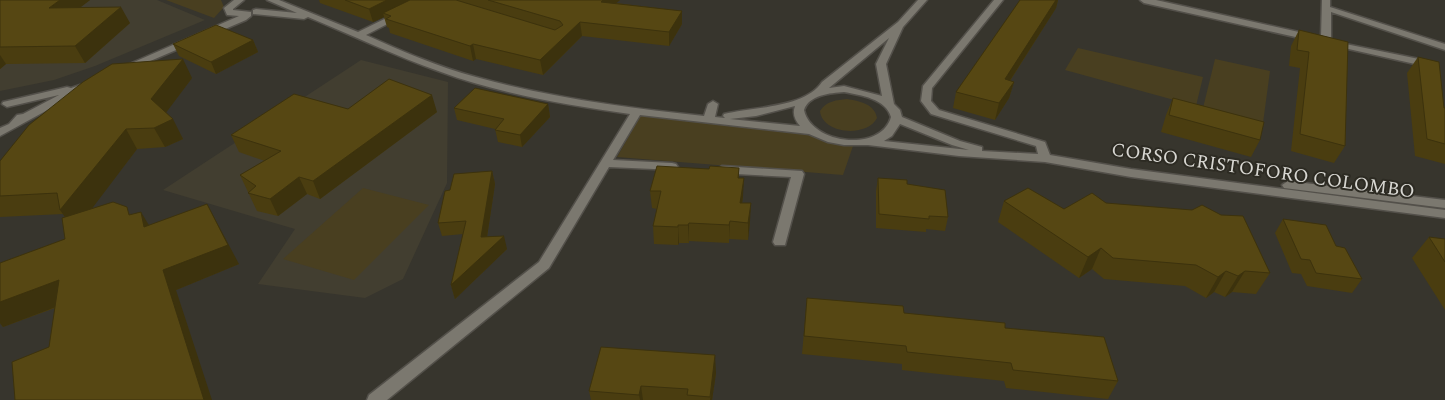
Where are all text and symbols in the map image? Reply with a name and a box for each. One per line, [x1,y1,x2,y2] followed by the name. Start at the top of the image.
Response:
[1110,135,1416,207] street label: CORSO CRISTOFORO COLOMBO

